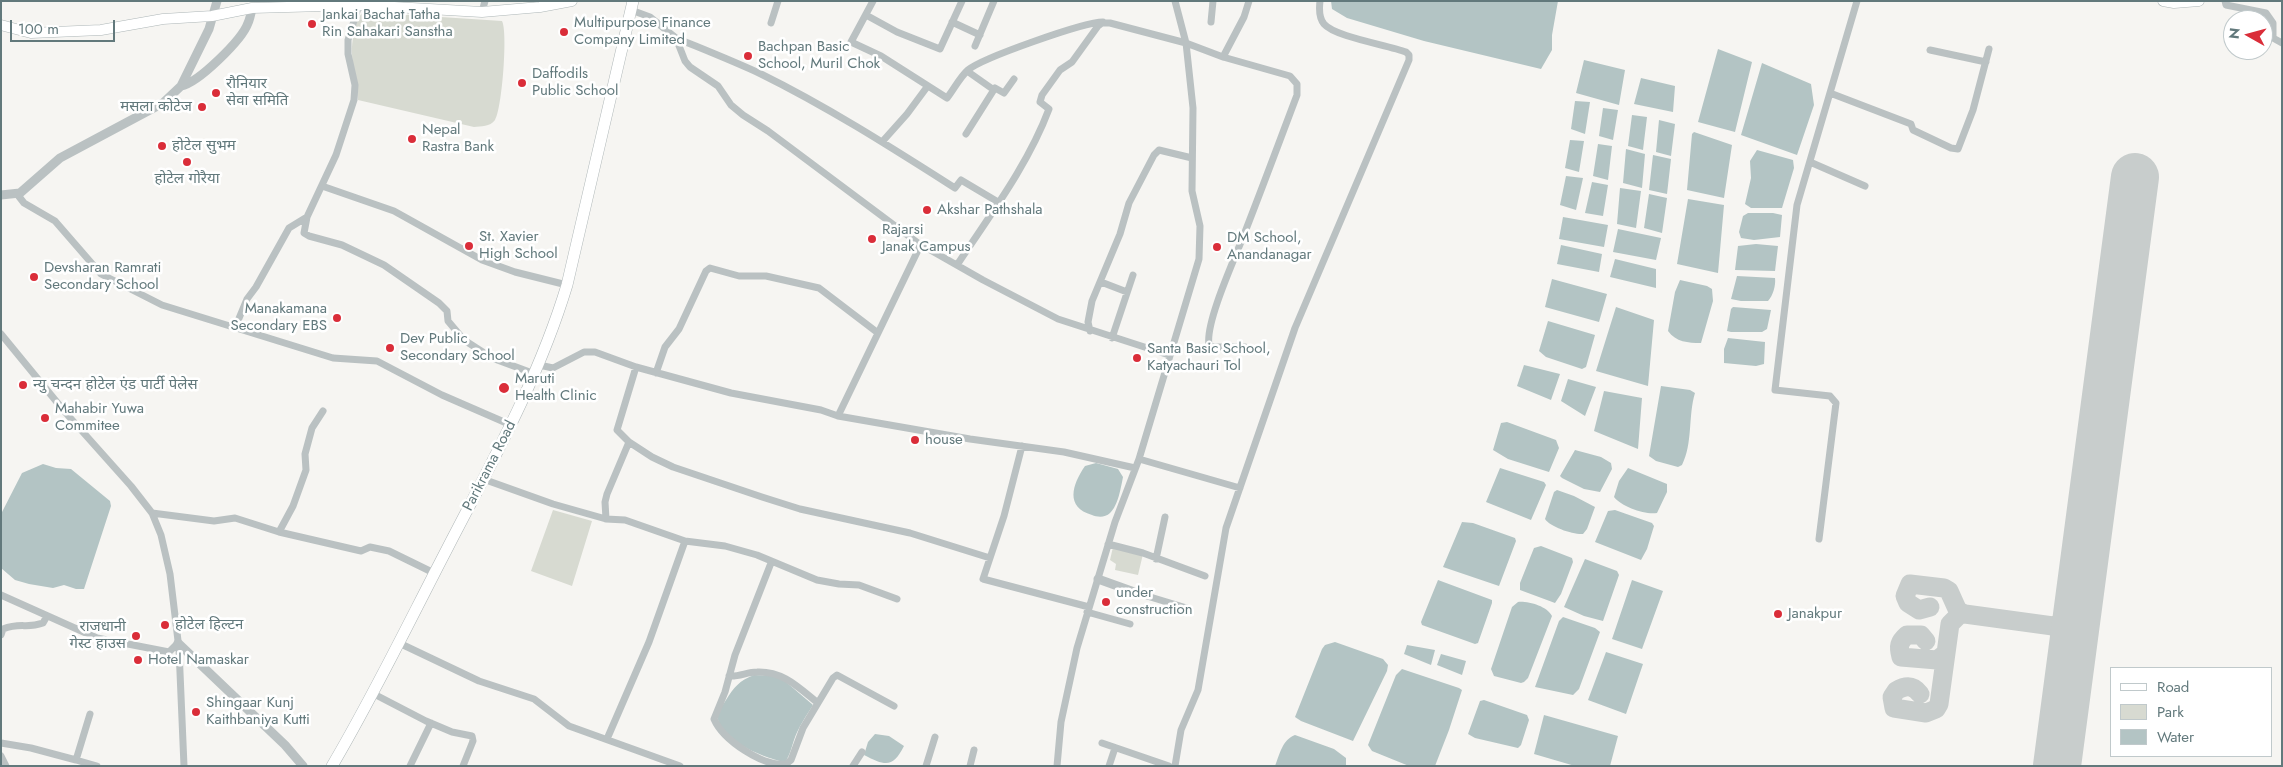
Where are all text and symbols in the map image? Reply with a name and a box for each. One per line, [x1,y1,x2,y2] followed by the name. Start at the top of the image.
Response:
[322,6,453,41] place label: Jankai Bachat Tatha Rin Sahakari Sanstha
[12,10,118,42] scale bar
[2223,10,2273,60] north arrow
[574,14,711,49] place label: Multipurpose Finance Company Limited
[18,18,59,40] text: 100 m
[306,18,318,30] marker: Jankai Bachat Tatha Rin Sahakari Sanstha
[558,26,570,38] marker: Multipurpose Finance Company Limited
[2224,27,2245,40] text: N
[758,38,880,73] place label: Bachpan Basic School, Muril Chok
[742,50,754,62] marker: Bachpan Basic School, Muril Chok
[532,65,618,100] place label: Daffodils Public School
[226,75,288,110] place label: रौनियार सेवा समिति
[516,77,528,89] marker: Daffodils Public School
[210,87,222,99] marker: रौनियार सेवा समिति
[120,98,192,116] place label: मसला कोटेज
[196,101,208,113] marker: मसला कोटेज
[422,121,494,156] place label: Nepal Rastra Bank
[406,133,418,145] marker: Nepal Rastra Bank
[172,137,236,155] place label: होटेल सुभम
[156,140,168,152] marker: होटेल सुभम
[181,156,193,168] marker: होटेल गोरैया
[154,170,220,188] place label: होटेल गोरैया
[937,201,1043,219] place label: Akshar Pathshala
[921,204,933,216] marker: Akshar Pathshala
[882,221,971,256] place label: Rajarsi Janak Campus
[479,228,558,263] place label: St. Xavier High School
[1227,229,1312,264] place label: DM School, Anandanagar
[866,233,878,245] marker: Rajarsi Janak Campus
[463,240,475,252] marker: St. Xavier High School
[1211,241,1223,253] marker: DM School, Anandanagar
[44,259,161,294] place label: Devsharan Ramrati Secondary School
[28,271,40,283] marker: Devsharan Ramrati Secondary School
[231,300,327,335] place label: Manakamana Secondary EBS
[331,312,343,324] marker: Manakamana Secondary EBS
[400,330,515,365] place label: Dev Public Secondary School
[1147,340,1271,375] place label: Santa Basic School, Katyachauri Tol
[384,342,396,354] marker: Dev Public Secondary School
[1131,352,1143,364] marker: Santa Basic School, Katyachauri Tol
[515,370,597,405] place label: Maruti Health Clinic
[33,376,198,394] place label: न्यु चन्दन होटेल एंड पार्टी पेलेस
[17,379,29,391] marker: न्यु चन्दन होटेल एंड पार्टी पेलेस
[497,381,511,395] marker: Maruti Health Clinic
[55,400,144,435] place label: Mahabir Yuwa Commitee
[39,412,51,424] marker: Mahabir Yuwa Commitee
[460,418,520,514] street label: Parikrama Road
[925,431,963,449] place label: house
[909,434,921,446] marker: house
[1116,584,1193,619] place label: under construction
[1100,596,1112,608] marker: under construction
[1788,605,1842,623] place label: Janakpur
[1772,608,1784,620] marker: Janakpur
[175,616,243,634] place label: होटेल हिल्टन
[69,618,126,653] place label: राजधानी गेस्ट हाउस
[159,619,171,631] marker: होटेल हिल्टन
[130,630,142,642] marker: राजधानी गेस्ट हाउस
[148,651,249,669] place label: Hotel Namaskar
[132,654,144,666] marker: Hotel Namaskar
[2110,667,2273,757] legend
[2157,676,2189,698] text: Road
[206,694,310,729] place label: Shingaar Kunj Kaithbaniya Kutti
[2157,701,2184,723] text: Park
[190,706,202,718] marker: Shingaar Kunj Kaithbaniya Kutti
[2157,726,2194,748] text: Water

